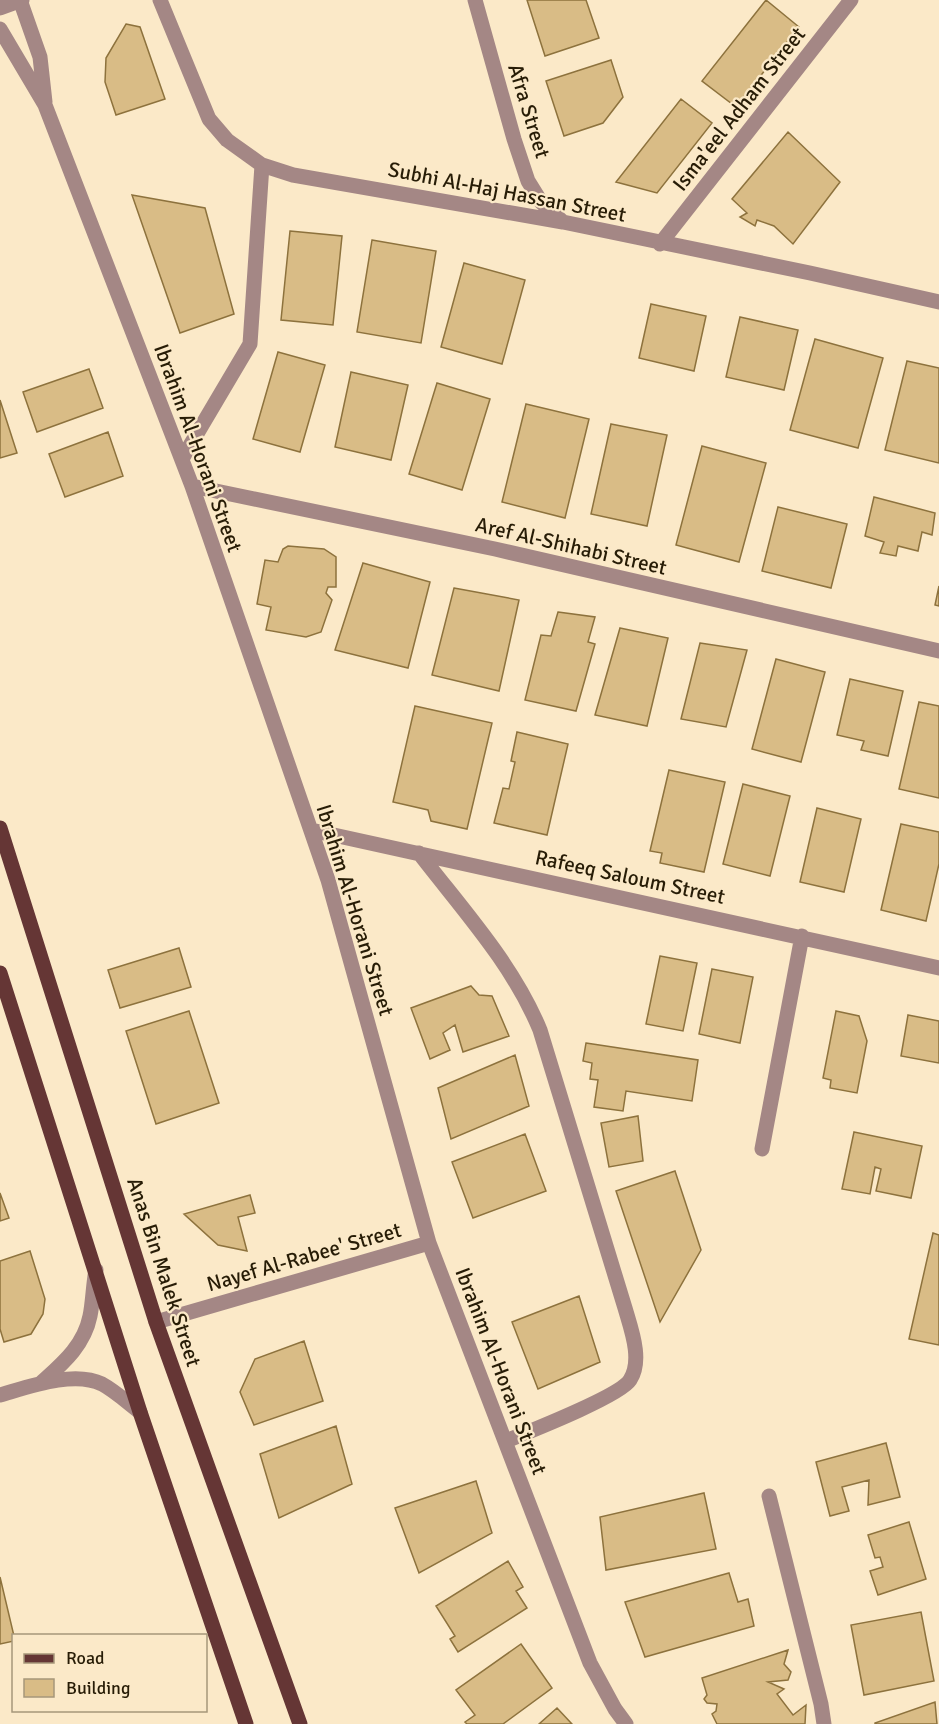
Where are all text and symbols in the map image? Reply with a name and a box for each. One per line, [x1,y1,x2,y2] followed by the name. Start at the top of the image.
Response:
[667,22,811,196] street label: Isma'eel Adham Street
[502,61,556,161] street label: Afra Street
[386,156,628,228] street label: Subhi Al-Haj Hassan Street
[148,340,248,556] street label: Ibrahim Al-Horani Street
[473,511,669,581] street label: Aref Al-Shihabi Street
[310,801,400,1019] street label: Ibrahim Al-Horani Street
[533,844,727,910] street label: Rafeeq Saloum Street
[121,1174,207,1370] street label: Anas Bin Malek Street
[204,1217,404,1297] street label: Nayef Al-Rabee' Street
[450,1264,552,1478] street label: Ibrahim Al-Horani Street
[12,1634,207,1712] legend
[66,1647,105,1669] text: Road
[66,1677,130,1699] text: Building

